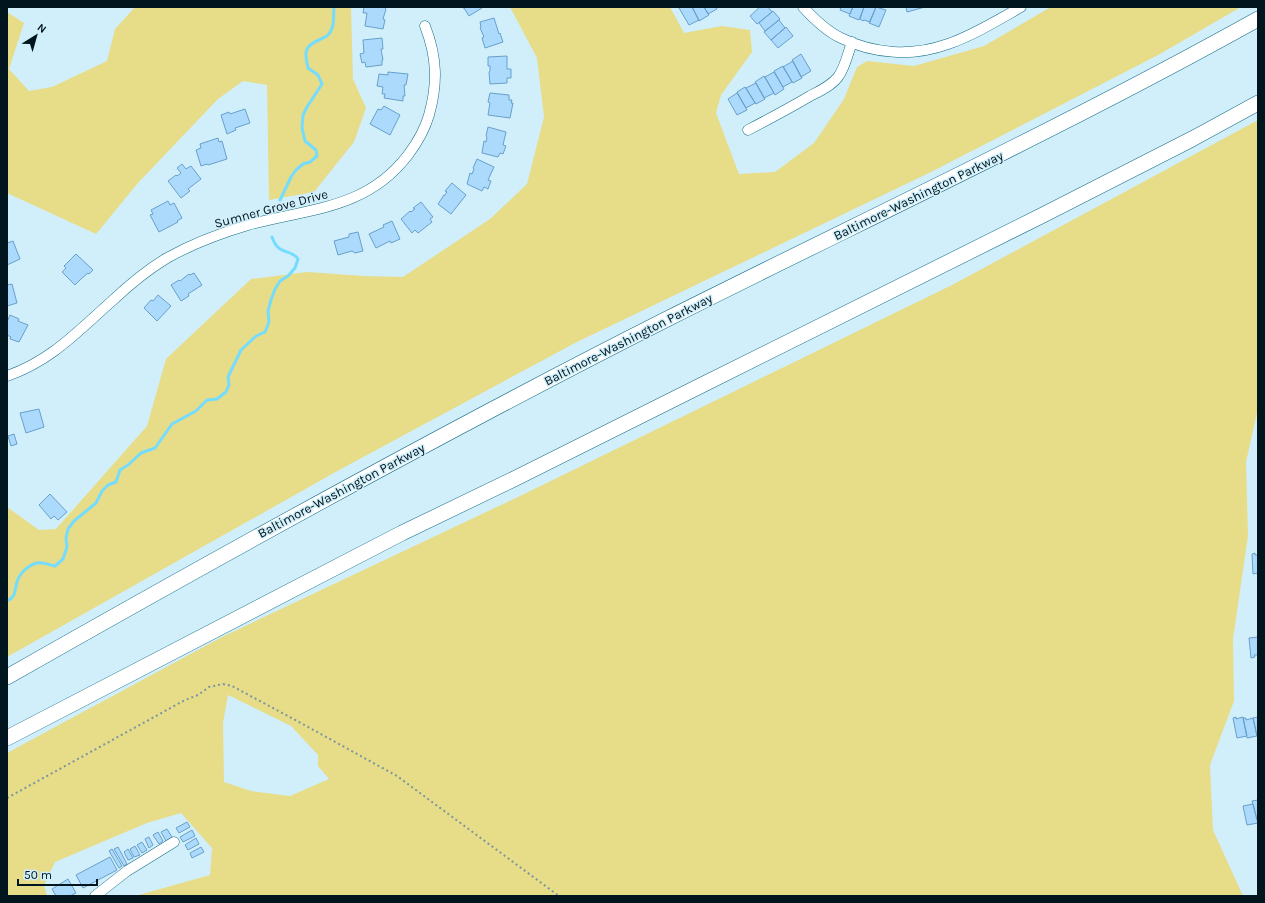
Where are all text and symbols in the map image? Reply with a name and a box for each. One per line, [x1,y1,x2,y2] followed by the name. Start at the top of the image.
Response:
[16,16,56,56] north arrow
[35,21,49,36] text: N
[831,148,1005,243] street label: Baltimore-Washington Parkway
[213,186,330,231] street label: Sumner Grove Drive
[542,290,715,389] street label: Baltimore-Washington Parkway
[255,440,427,541] street label: Baltimore-Washington Parkway
[18,861,97,887] scale bar
[24,868,52,882] text: 50 m

